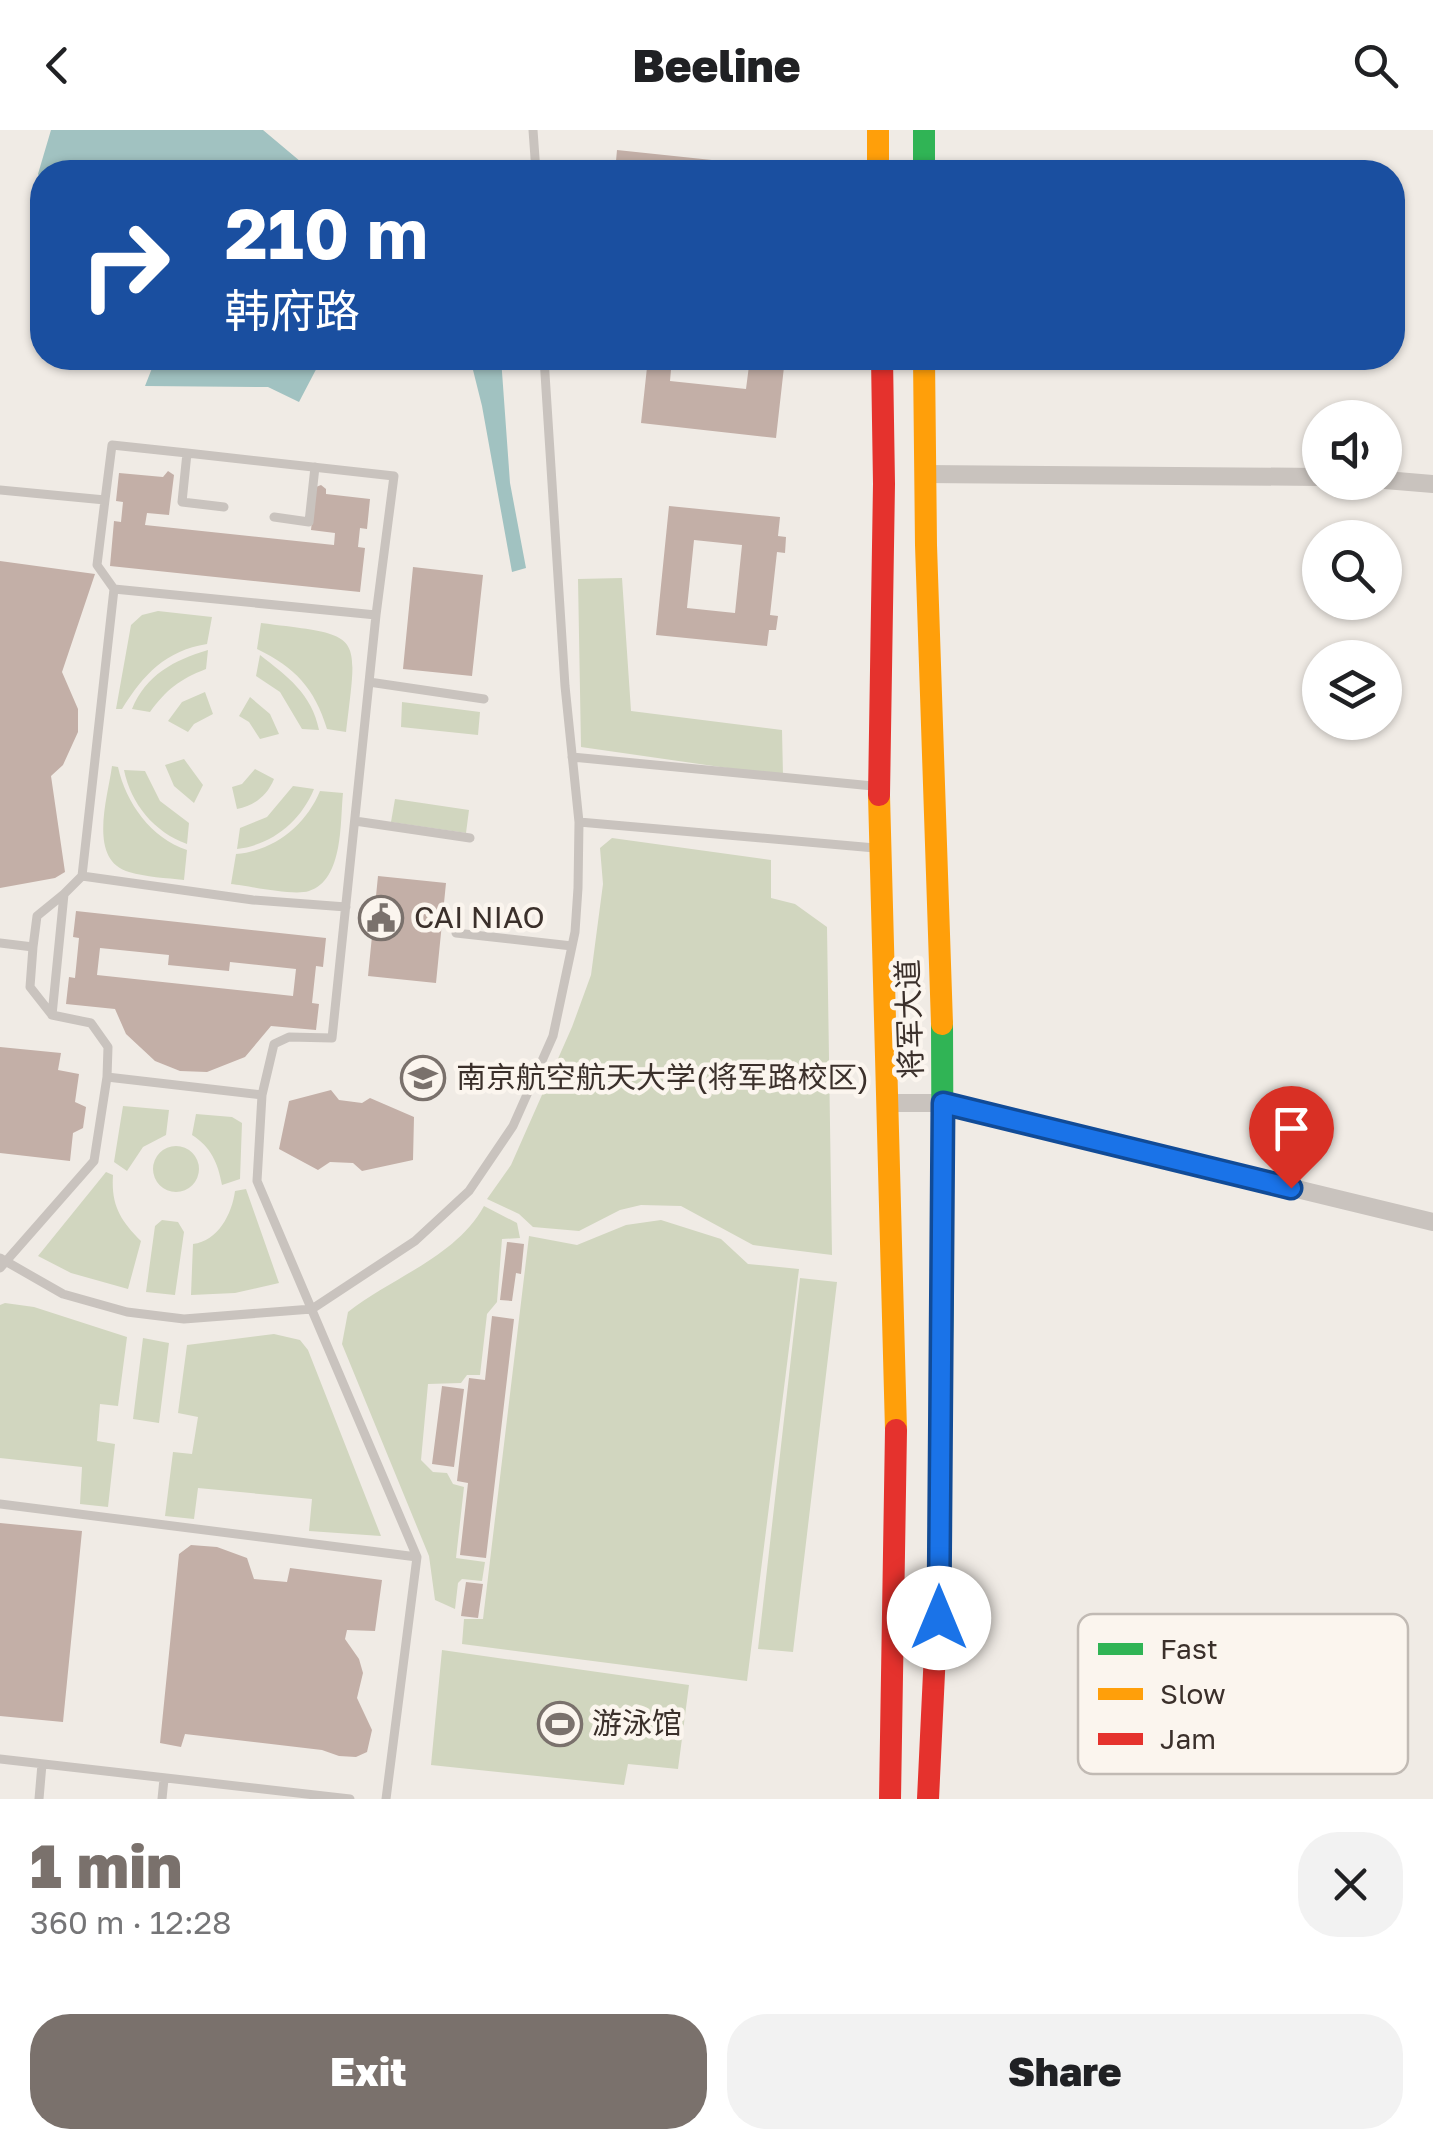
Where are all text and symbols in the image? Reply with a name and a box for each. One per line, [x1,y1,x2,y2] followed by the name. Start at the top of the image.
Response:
[30,38,85,93] icon: back
[632,38,801,92] text: Beeline
[1348,38,1403,93] icon: search
[225,190,428,274] text: 210 m
[60,200,190,330] icon: right
[225,283,360,337] text: 韩府路
[1302,400,1402,740] map controls
[1302,400,1402,500] button: sound
[1302,520,1402,620] button: search
[1302,640,1402,740] button: layers
[358,895,404,941] public building icon: CAI NIAO
[414,899,545,935] place label: CAI NIAO
[889,958,929,1080] street label: 将军大道
[400,1055,446,1101] school or university icon: 南京航空航天大学(将军路校区)
[456,1059,869,1095] place label: 南京航空航天大学(将军路校区)
[1249,1086,1334,1189] pin
[1264,1101,1319,1156] icon: arrive
[887,1566,991,1670] position arrow
[1078,1614,1408,1774] legend
[1160,1632,1218,1665] text: Fast
[1160,1677,1226,1710] text: Slow
[537,1701,583,1747] sports icon: 游泳馆
[592,1705,682,1741] place label: 游泳馆
[1160,1722,1216,1755] text: Jam
[30,1829,182,1901] text: 1 min
[1298,1832,1403,1937] button: close
[30,1903,232,1941] text: 360 m · 12:28
[30,2014,707,2129] button: Exit
[727,2014,1403,2129] button: Share

